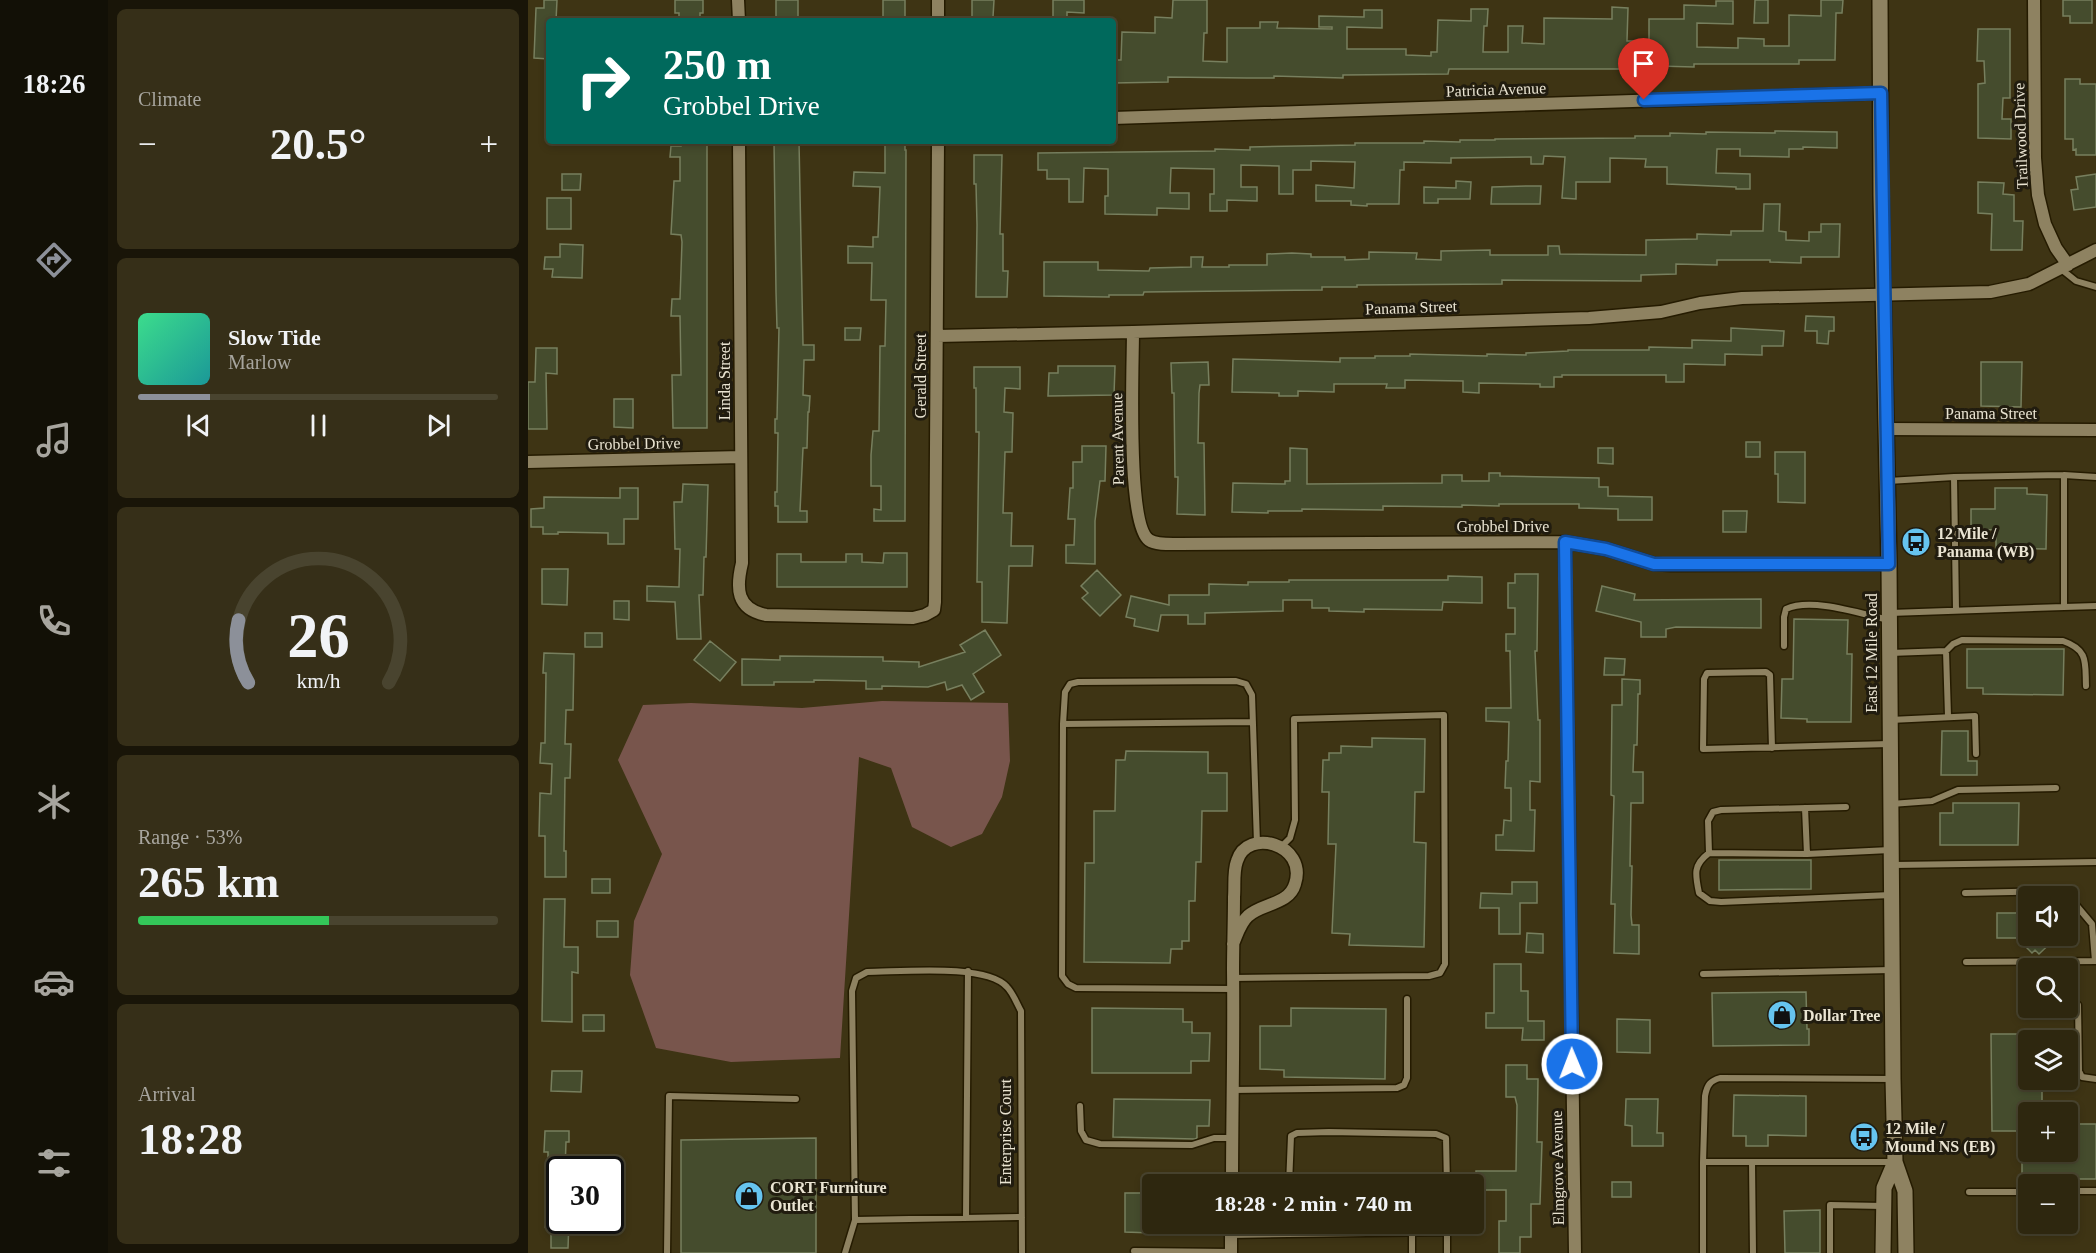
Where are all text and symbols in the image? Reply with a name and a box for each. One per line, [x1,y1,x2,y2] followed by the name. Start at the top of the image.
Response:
[1618,38,1669,100] pin
[564,42,642,120] icon: right
[663,42,772,88] text: 250 m
[1627,47,1660,80] icon: arrive
[23,69,86,99] text: 18:26
[1445,79,1547,100] street label: Patricia Avenue
[2010,82,2031,190] street label: Trailwood Drive
[138,88,201,110] text: Climate
[663,91,820,121] text: Grobbel Drive
[270,119,366,169] text: 20.5°
[138,126,157,162] text: −
[479,126,498,162] text: +
[33,239,75,281] icon: directions
[1365,297,1458,318] street label: Panama Street
[228,325,321,350] text: Slow Tide
[912,333,929,418] street label: Gerald Street
[716,341,733,420] street label: Linda Street
[228,351,291,373] text: Marlow
[1108,393,1127,485] street label: Parent Avenue
[1945,405,2038,422] street label: Panama Street
[182,409,215,442] icon: previous
[302,409,335,442] icon: pause
[422,409,455,442] icon: next
[33,419,75,461] icon: music
[587,434,681,453] street label: Grobbel Drive
[1457,518,1549,535] street label: Grobbel Drive
[1937,525,2034,561] place label: 12 Mile / Panama (WB)
[1900,526,1932,558] bus stop icon: 12 Mile / Panama (WB)
[1863,593,1880,713] street label: East 12 Mile Road
[33,600,75,642] icon: phone
[287,602,349,671] text: 26
[296,670,340,694] text: km/h
[33,781,75,823] icon: climate
[138,826,242,848] text: Range · 53%
[138,857,279,907] text: 265 km
[2018,886,2078,1234] map controls
[2018,886,2078,946] button: sound
[2018,958,2078,1018] button: search
[33,961,75,1003] icon: car
[1766,999,1798,1031] shop icon: Dollar Tree
[1803,1007,1880,1024] place label: Dollar Tree
[2018,1030,2078,1090] button: layers
[1540,1032,1604,1096] position arrow
[997,1078,1015,1185] street label: Enterprise Court
[138,1083,196,1105] text: Arrival
[2018,1102,2078,1162] button: +
[1548,1110,1568,1226] street label: Elmgrove Avenue
[138,1114,243,1164] text: 18:28
[1885,1120,1995,1156] place label: 12 Mile / Mound NS (EB)
[1848,1121,1880,1153] bus stop icon: 12 Mile / Mound NS (EB)
[33,1142,75,1184] icon: filters
[546,1156,624,1234] speed limit sign: 30
[2018,1174,2078,1234] button: −
[770,1179,887,1214] place label: CORT Furniture Outlet
[733,1180,765,1212] shop icon: CORT Furniture Outlet
[1214,1191,1412,1216] text: 18:28 · 2 min · 740 m

